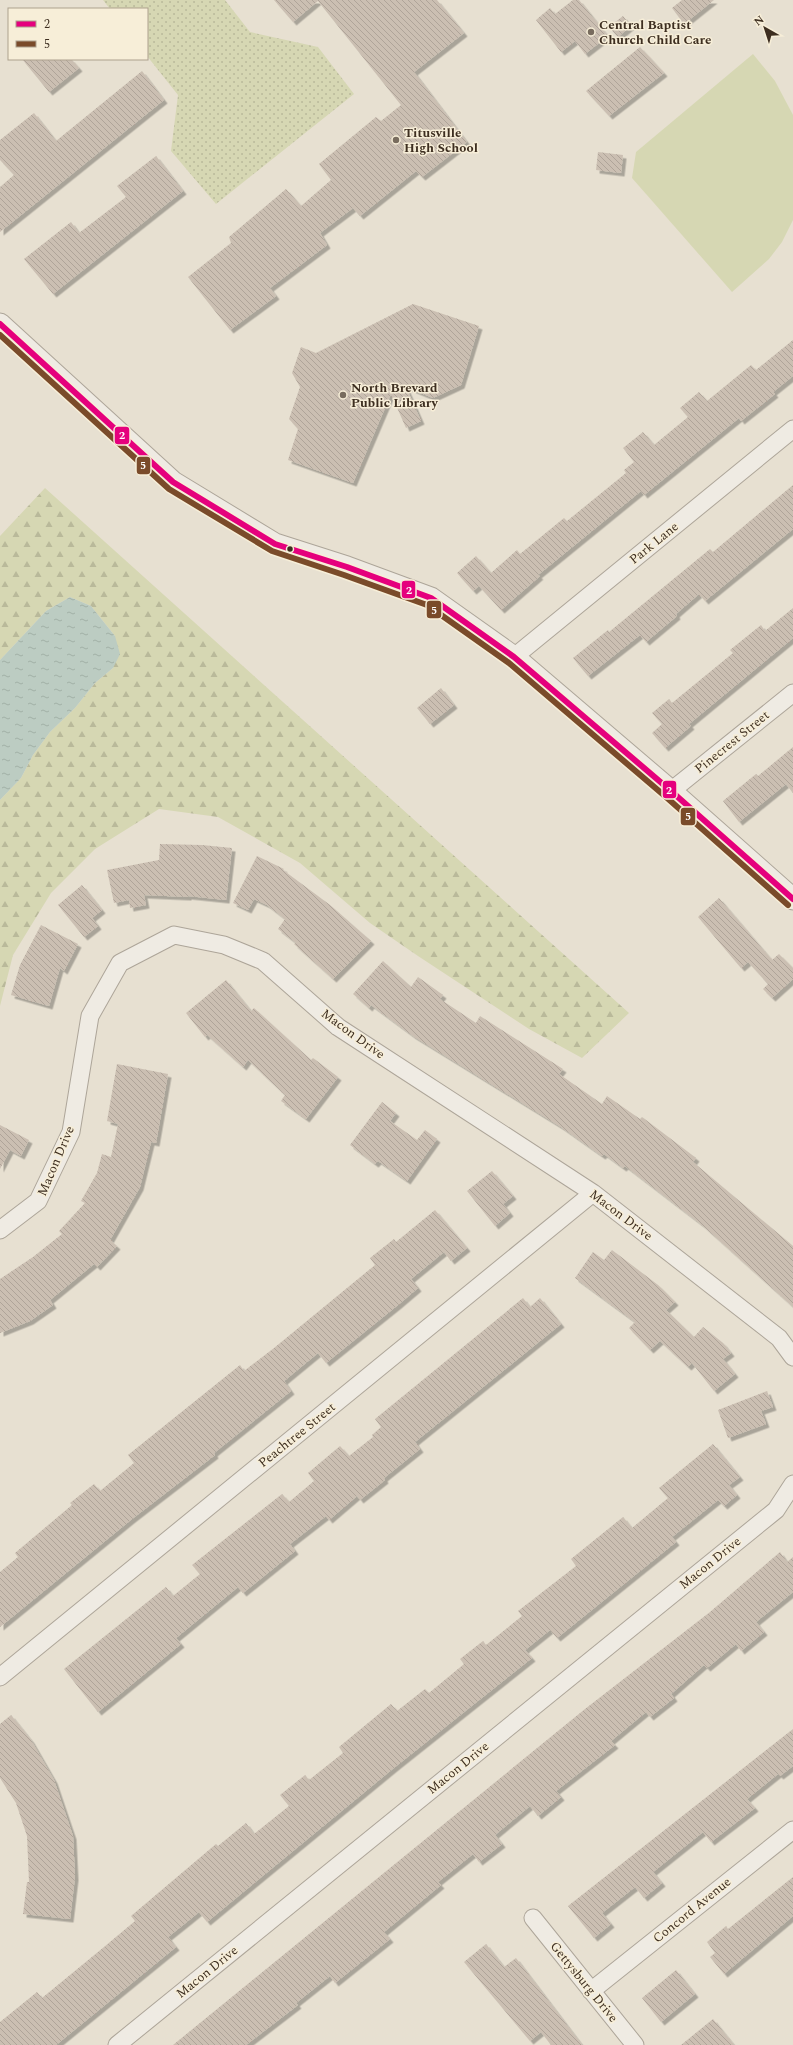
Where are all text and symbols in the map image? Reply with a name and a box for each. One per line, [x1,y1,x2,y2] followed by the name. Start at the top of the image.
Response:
[8,8,148,60] legend
[745,8,785,48] north arrow
[750,11,768,30] text: N
[44,15,50,34] text: 2
[599,15,712,50] place label: Central Baptist Church Child Care
[586,27,596,37] marker: Central Baptist Church Child Care
[44,35,50,54] text: 5
[404,123,478,158] place label: Titusville High School
[391,135,401,145] marker: Titusville High School
[351,378,439,413] place label: North Brevard Public Library
[338,390,348,400] marker: North Brevard Public Library
[114,426,130,445] line badge: 2
[119,427,125,444] text: 2
[136,456,151,475] line badge: 5
[140,457,146,474] text: 5
[625,517,683,569] street label: Park Lane
[285,544,295,554] unlabelled marker
[401,580,416,599] line badge: 2
[406,582,412,599] text: 2
[426,600,442,619] line badge: 5
[431,602,437,619] text: 5
[690,705,774,779] street label: Pinecrest Street
[662,780,677,799] line badge: 2
[666,782,672,799] text: 2
[680,807,696,826] line badge: 5
[685,808,691,825] text: 5
[317,1004,389,1064] street label: Macon Drive
[32,1123,80,1199] street label: Macon Drive
[585,1185,657,1245] street label: Macon Drive
[254,1397,340,1472] street label: Peachtree Street
[675,1532,745,1594] street label: Macon Drive
[423,1737,493,1799] street label: Macon Drive
[648,1872,736,1948] street label: Concord Avenue
[545,1937,623,2027] street label: Gettysburg Drive
[172,1941,242,2003] street label: Macon Drive

